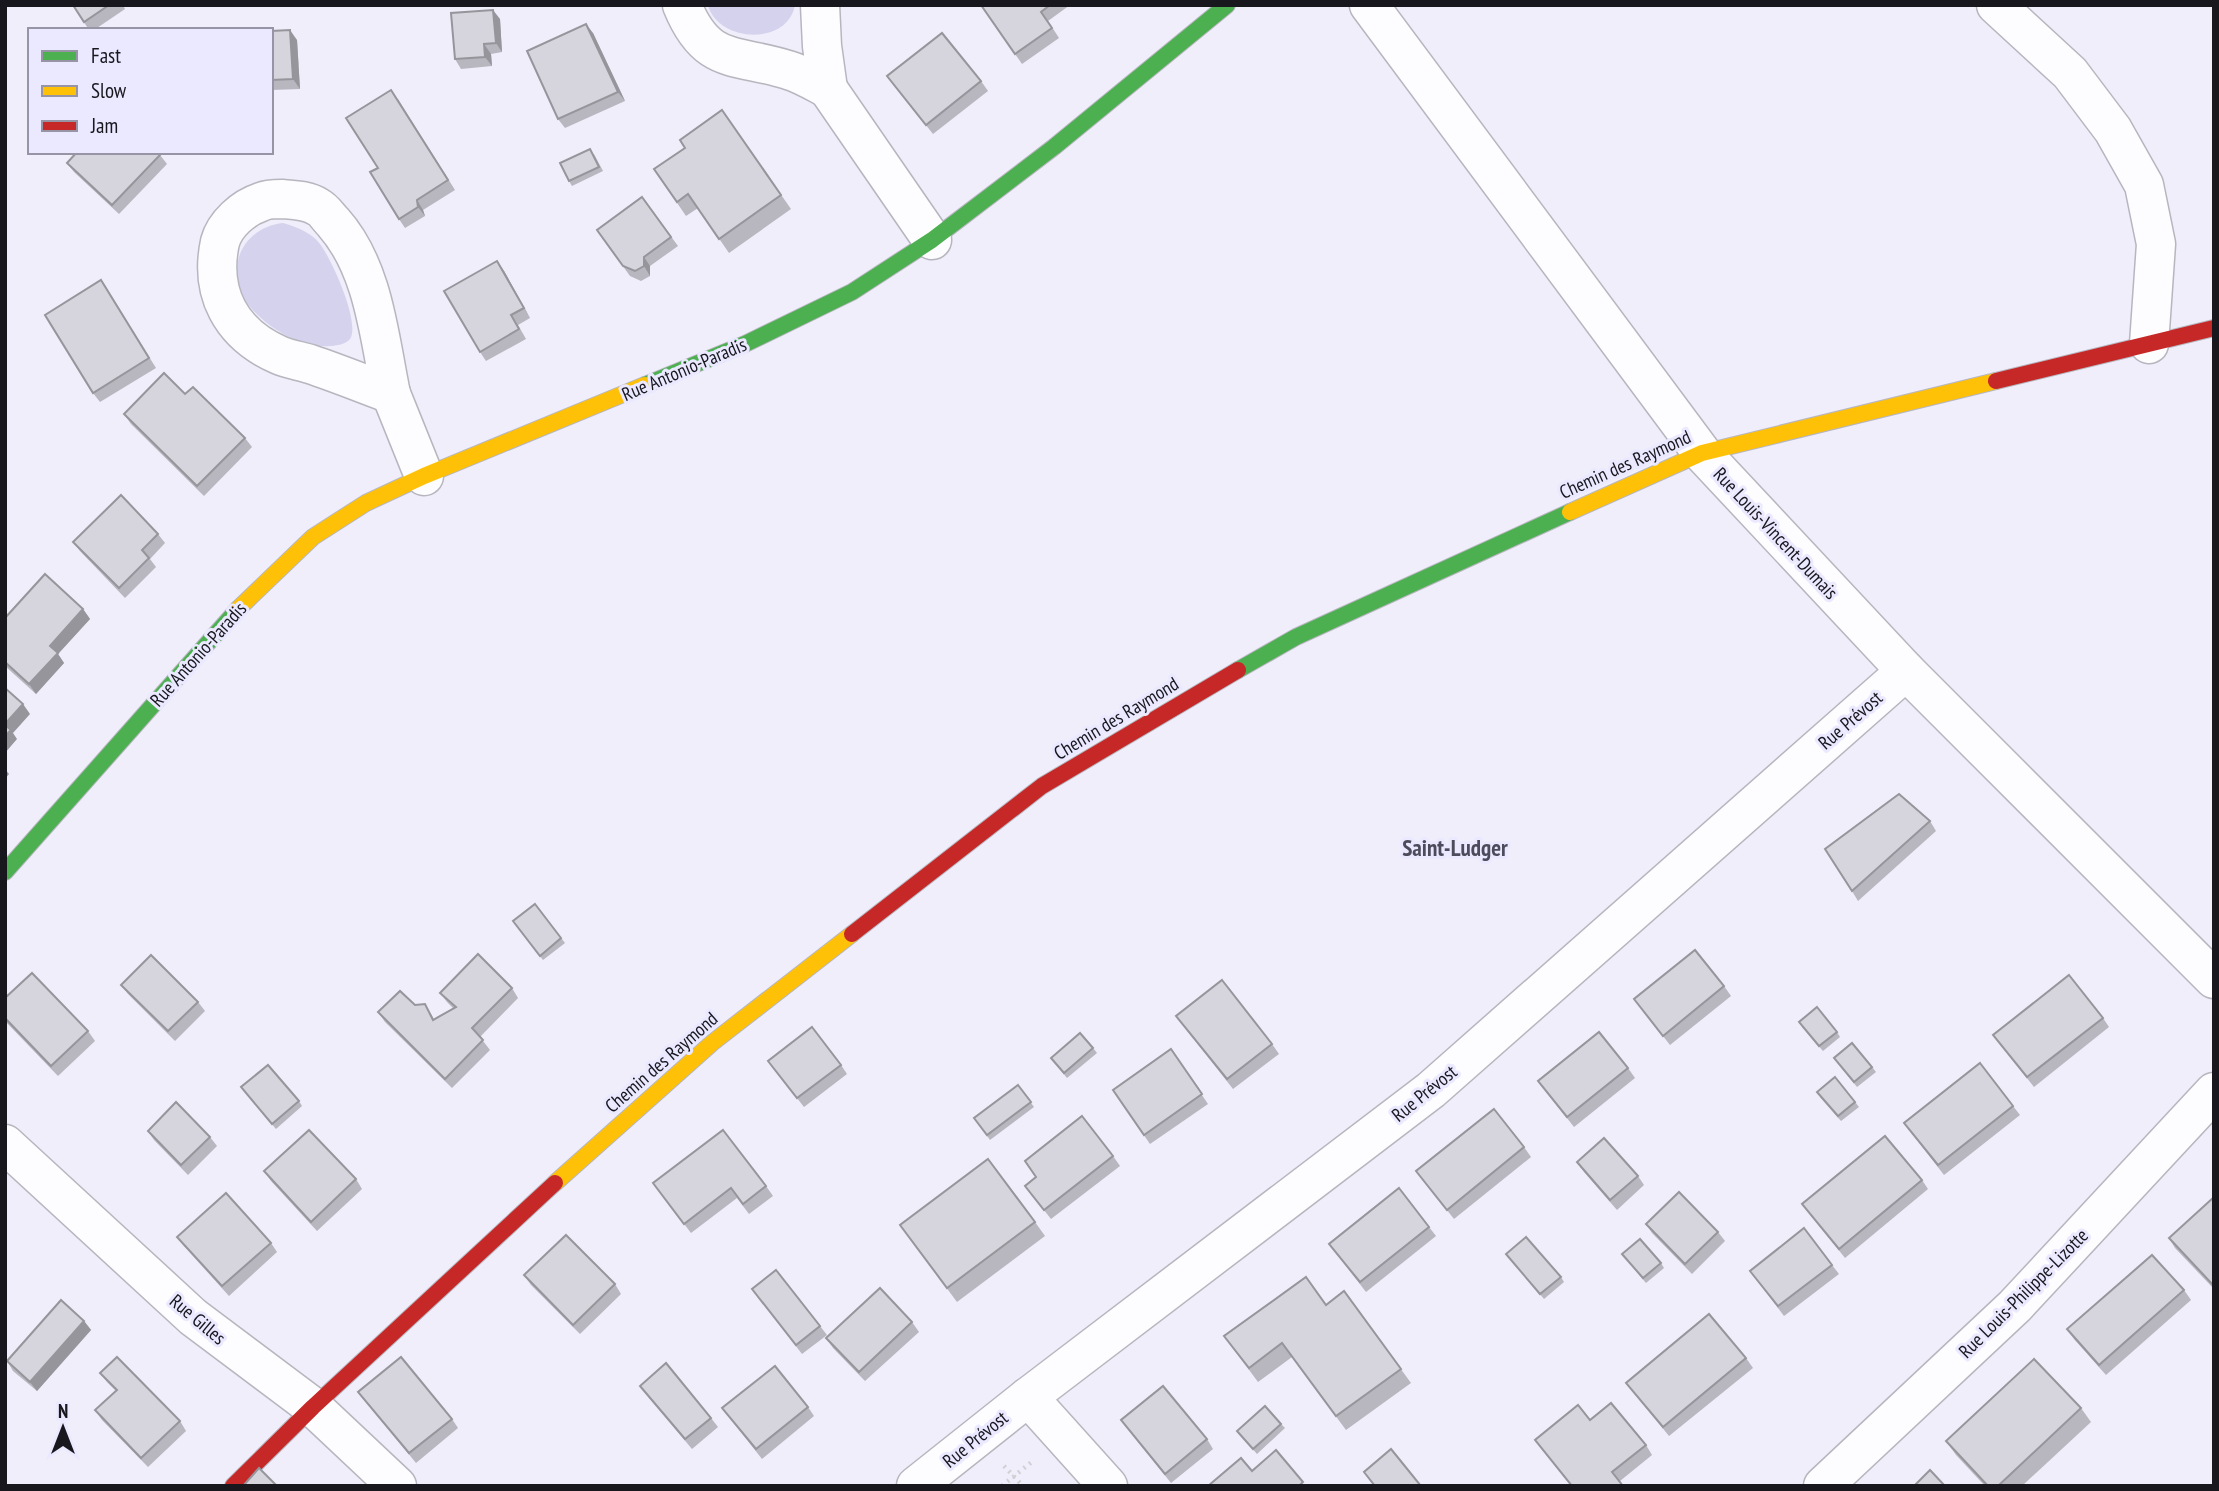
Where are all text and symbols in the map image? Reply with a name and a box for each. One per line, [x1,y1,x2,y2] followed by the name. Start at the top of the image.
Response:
[28,28,273,154] legend
[91,42,121,69] text: Fast
[91,77,127,104] text: Slow
[90,112,118,139] text: Jam
[618,332,750,406] street label: Rue Antonio-Paradis
[1556,424,1694,504] street label: Chemin des Raymond
[1709,462,1843,604] street label: Rue Louis-Vincent-Dumais
[145,597,251,711] street label: Rue Antonio-Paradis
[1049,671,1183,765] street label: Chemin des Raymond
[1813,685,1888,754] street label: Rue Prévost
[1402,833,1508,862] district label: Saint-Ludger
[600,1007,722,1117] street label: Chemin des Raymond
[1386,1059,1462,1127] street label: Rue Prévost
[1953,1223,2093,1363] street label: Rue Louis-Philippe-Lizotte
[165,1289,231,1349] street label: Rue Gilles
[28,1393,98,1463] north arrow
[58,1399,68,1423] text: N
[937,1405,1013,1473] street label: Rue Prévost

